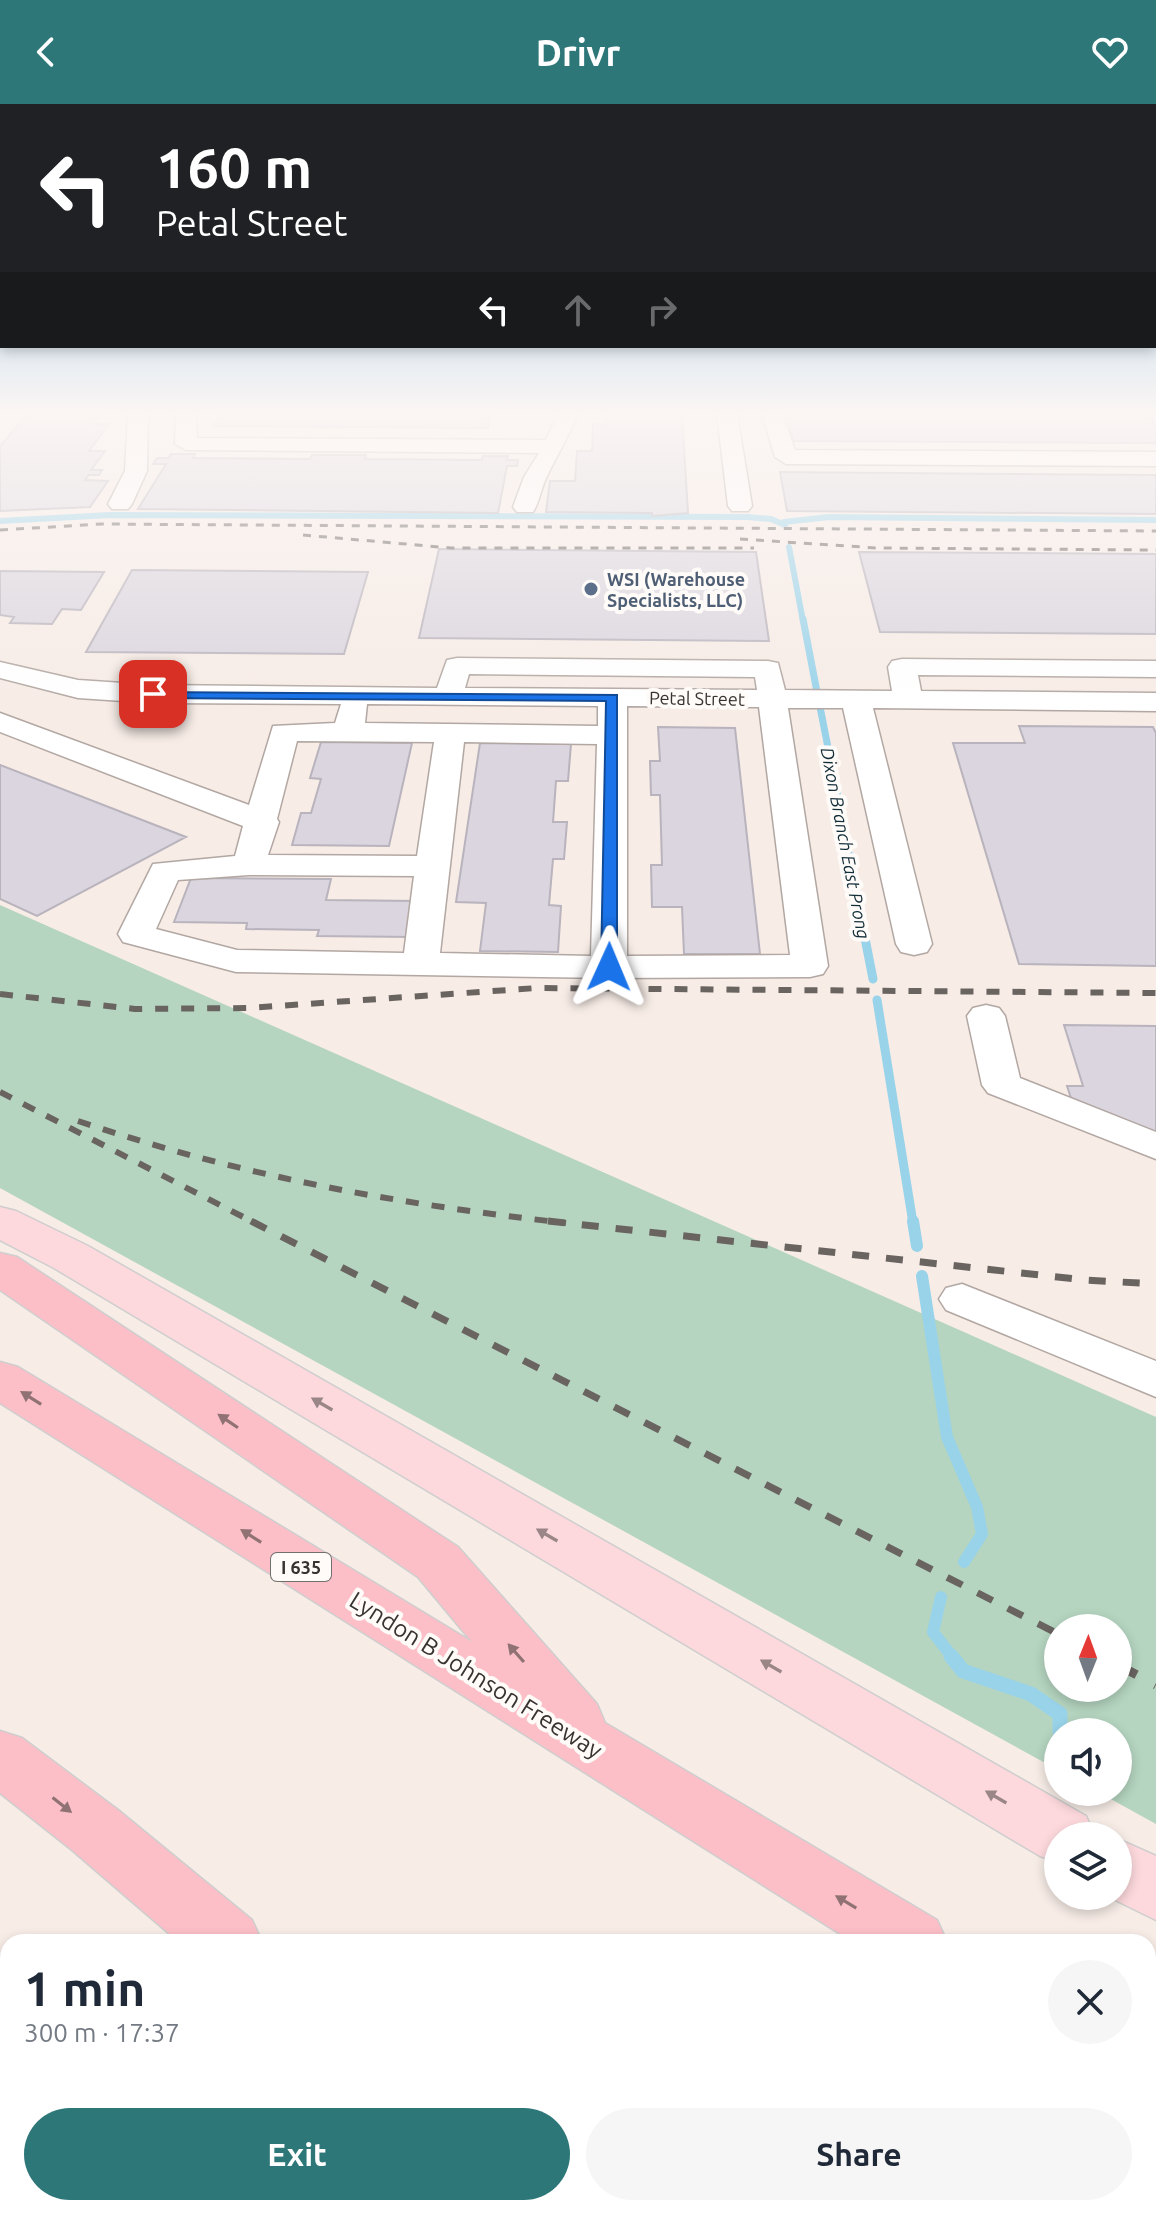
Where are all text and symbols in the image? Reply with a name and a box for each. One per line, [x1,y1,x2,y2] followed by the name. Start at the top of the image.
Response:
[24,30,68,74] icon: back
[1088,30,1132,74] icon: heart
[536,32,620,73] text: Drivr
[24,136,128,240] icon: left
[156,136,312,199] text: 160 m
[156,202,347,243] text: Petal Street
[472,288,516,332] icon: left
[556,288,600,332] icon: ahead
[640,288,684,332] icon: right
[607,569,745,611] place label: WSI (Warehouse Specialists, LLC)
[582,580,600,598] marker: WSI (Warehouse Specialists, LLC)
[119,660,187,728] pin
[131,672,175,716] icon: arrive
[649,687,745,709] street label: Petal Street
[818,745,874,941] water label: Dixon Branch East Prong
[567,925,651,1009] position arrow
[20,1391,41,1406] one-way arrow
[311,1397,333,1411] one-way arrow
[217,1414,239,1429] one-way arrow
[536,1528,558,1542] one-way arrow
[240,1529,262,1543] one-way arrow
[271,1553,331,1581] road number: I 635
[345,1586,607,1764] street label: Lyndon B Johnson Freeway
[1044,1614,1132,1702] north arrow
[1044,1614,1132,1910] map controls
[507,1643,525,1662] one-way arrow
[760,1659,782,1673] one-way arrow
[1044,1718,1132,1806] button: sound
[985,1790,1007,1804] one-way arrow
[52,1796,72,1812] one-way arrow
[1044,1822,1132,1910] button: layers
[835,1895,857,1909] one-way arrow
[1048,1960,1132,2044] button: close
[24,1961,145,2015] text: 1 min
[24,2018,180,2047] text: 300 m · 17:37
[24,2108,570,2200] button: Exit
[586,2108,1132,2200] button: Share

